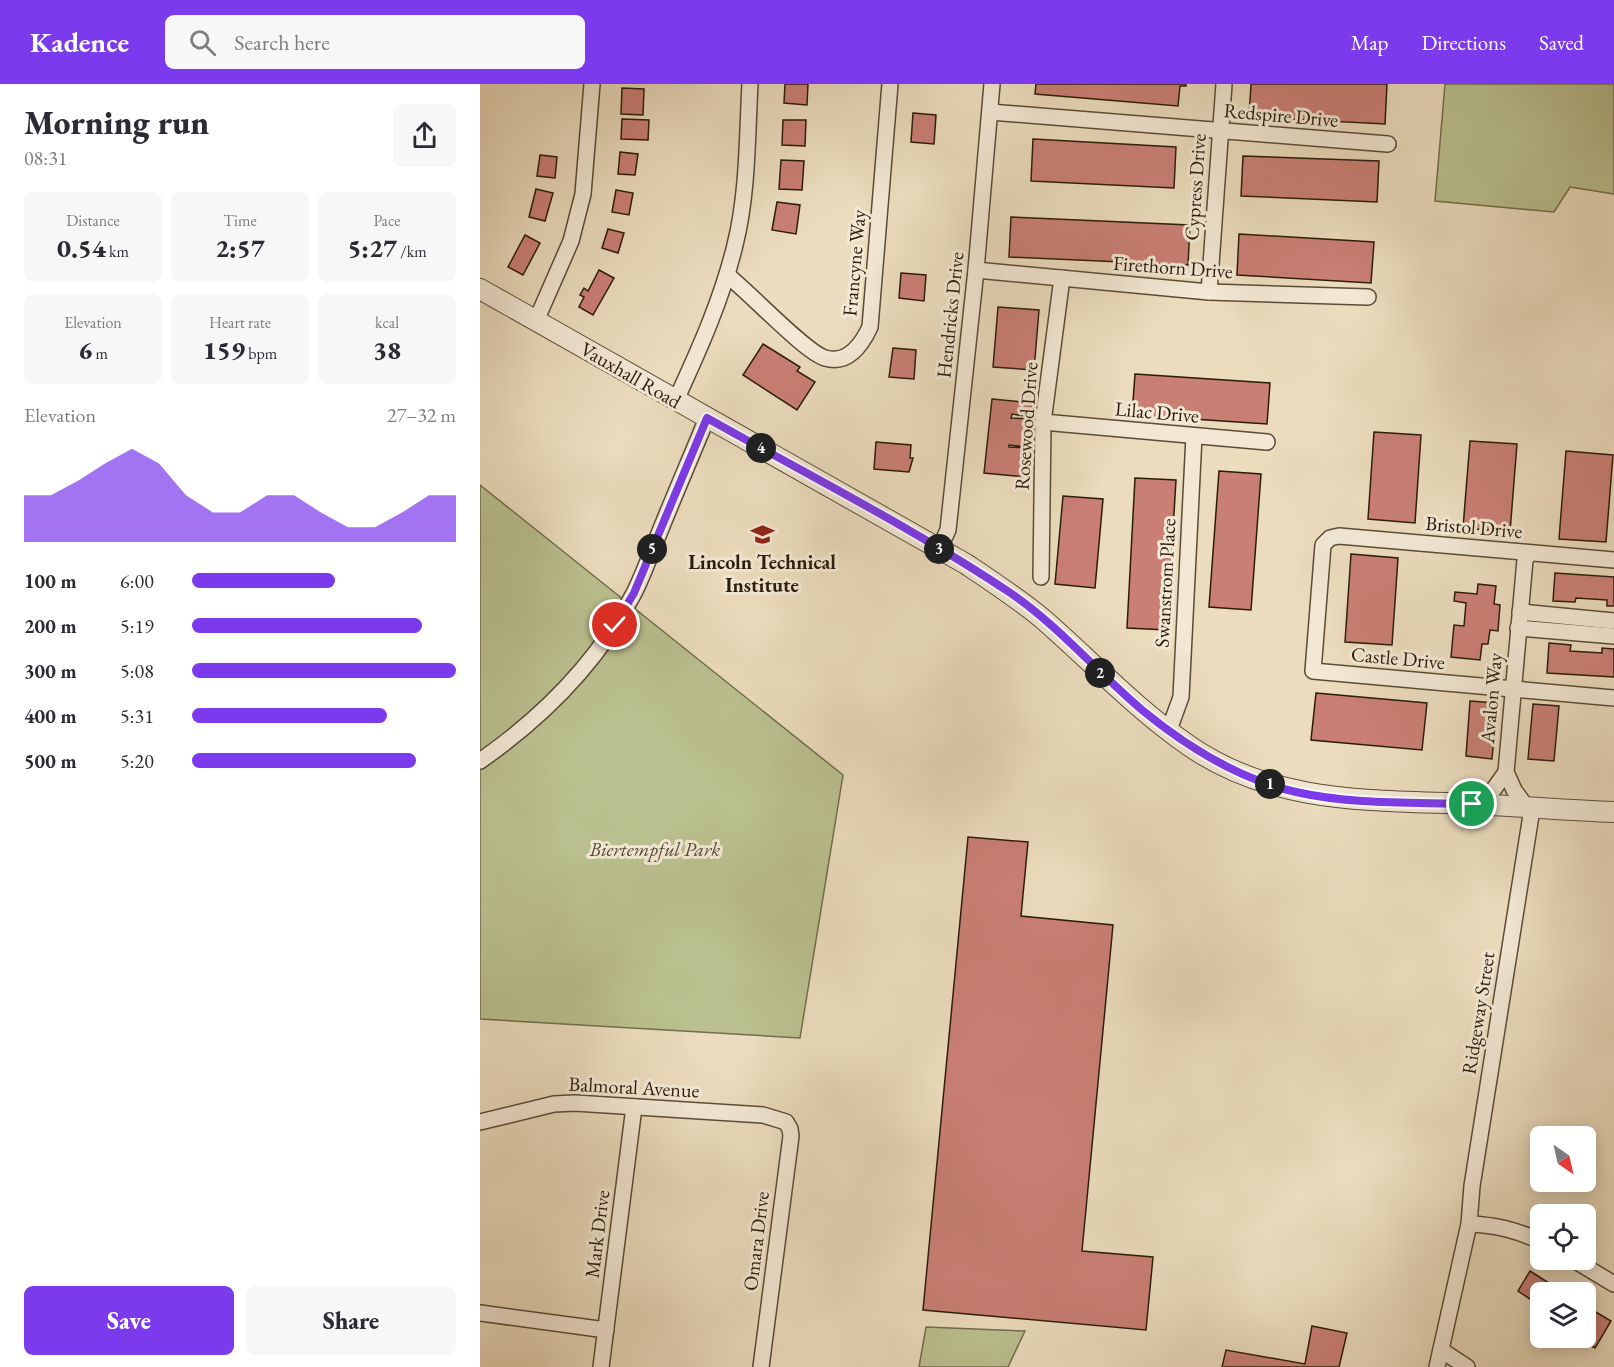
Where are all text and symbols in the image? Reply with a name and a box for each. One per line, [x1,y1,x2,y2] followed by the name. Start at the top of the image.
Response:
[165,15,585,69] search box
[30,24,129,60] text: Kadence
[186,26,219,59] icon: search
[234,28,330,57] text: Search here
[1351,29,1388,56] text: Map
[1421,29,1506,56] text: Directions
[1539,29,1584,56] text: Saved
[1223,97,1340,133] street label: Redspire Drive
[24,101,209,144] text: Morning run
[393,104,456,167] button: share
[1178,132,1212,242] street label: Cypress Drive
[24,145,67,171] text: 08:31
[836,208,872,318] street label: Francyne Way
[66,210,120,231] text: Distance
[223,210,257,231] text: Time
[374,210,400,231] text: Pace
[57,231,106,265] text: 0.54
[215,231,265,265] text: 2:57
[347,231,397,265] text: 5:27
[106,241,129,262] text: km
[397,241,427,262] text: /km
[930,250,970,379] street label: Hendricks Drive
[1112,250,1234,284] street label: Firethorn Drive
[64,312,122,333] text: Elevation
[209,312,271,333] text: Heart rate
[375,312,399,333] text: kcal
[78,333,92,367] text: 6
[203,333,245,367] text: 159
[373,333,401,367] text: 38
[576,336,687,415] street label: Vauxhall Road
[92,343,108,364] text: m
[245,343,277,364] text: bpm
[1009,361,1043,491] street label: Rosewood Drive
[1114,395,1200,429] street label: Lilac Drive
[24,402,96,428] text: Elevation
[387,402,456,428] text: 27–32 m
[746,433,776,463] pin: 4
[757,437,765,458] text: 4
[1424,510,1524,544] street label: Bristol Drive
[1149,517,1181,648] street label: Swanstrom Place
[749,521,775,547] school or university icon: Lincoln Technical Institute
[637,534,667,564] pin: 5
[924,534,954,564] pin: 3
[648,538,656,559] text: 5
[935,538,943,559] text: 3
[688,549,836,598] place label: Lincoln Technical Institute
[24,568,77,594] text: 100 m
[120,568,154,594] text: 6:00
[589,599,640,650] pin
[598,608,631,641] icon: check
[24,613,77,639] text: 200 m
[120,613,154,639] text: 5:19
[1350,641,1446,675] street label: Castle Drive
[1474,651,1508,745] street label: Avalon Way
[24,658,77,684] text: 300 m
[120,658,154,684] text: 5:08
[1085,658,1115,688] pin: 2
[1096,662,1104,683] text: 2
[24,703,77,729] text: 400 m
[120,703,154,729] text: 5:31
[24,748,77,774] text: 500 m
[120,748,154,774] text: 5:20
[1255,769,1285,799] pin: 1
[1266,773,1274,794] text: 1
[1446,778,1497,829] pin
[1455,787,1488,820] icon: arrive
[589,836,720,862] park label: Biertempful Park
[1455,949,1501,1076] street label: Ridgeway Street
[568,1071,700,1103] street label: Balmoral Avenue
[1530,1126,1596,1192] north arrow
[1530,1126,1596,1348] map controls
[579,1188,615,1279] street label: Mark Drive
[737,1190,775,1292] street label: Omara Drive
[1530,1204,1596,1270] button: locate
[1530,1282,1596,1348] button: layers
[24,1286,234,1355] button: Save
[246,1286,456,1355] button: Share

